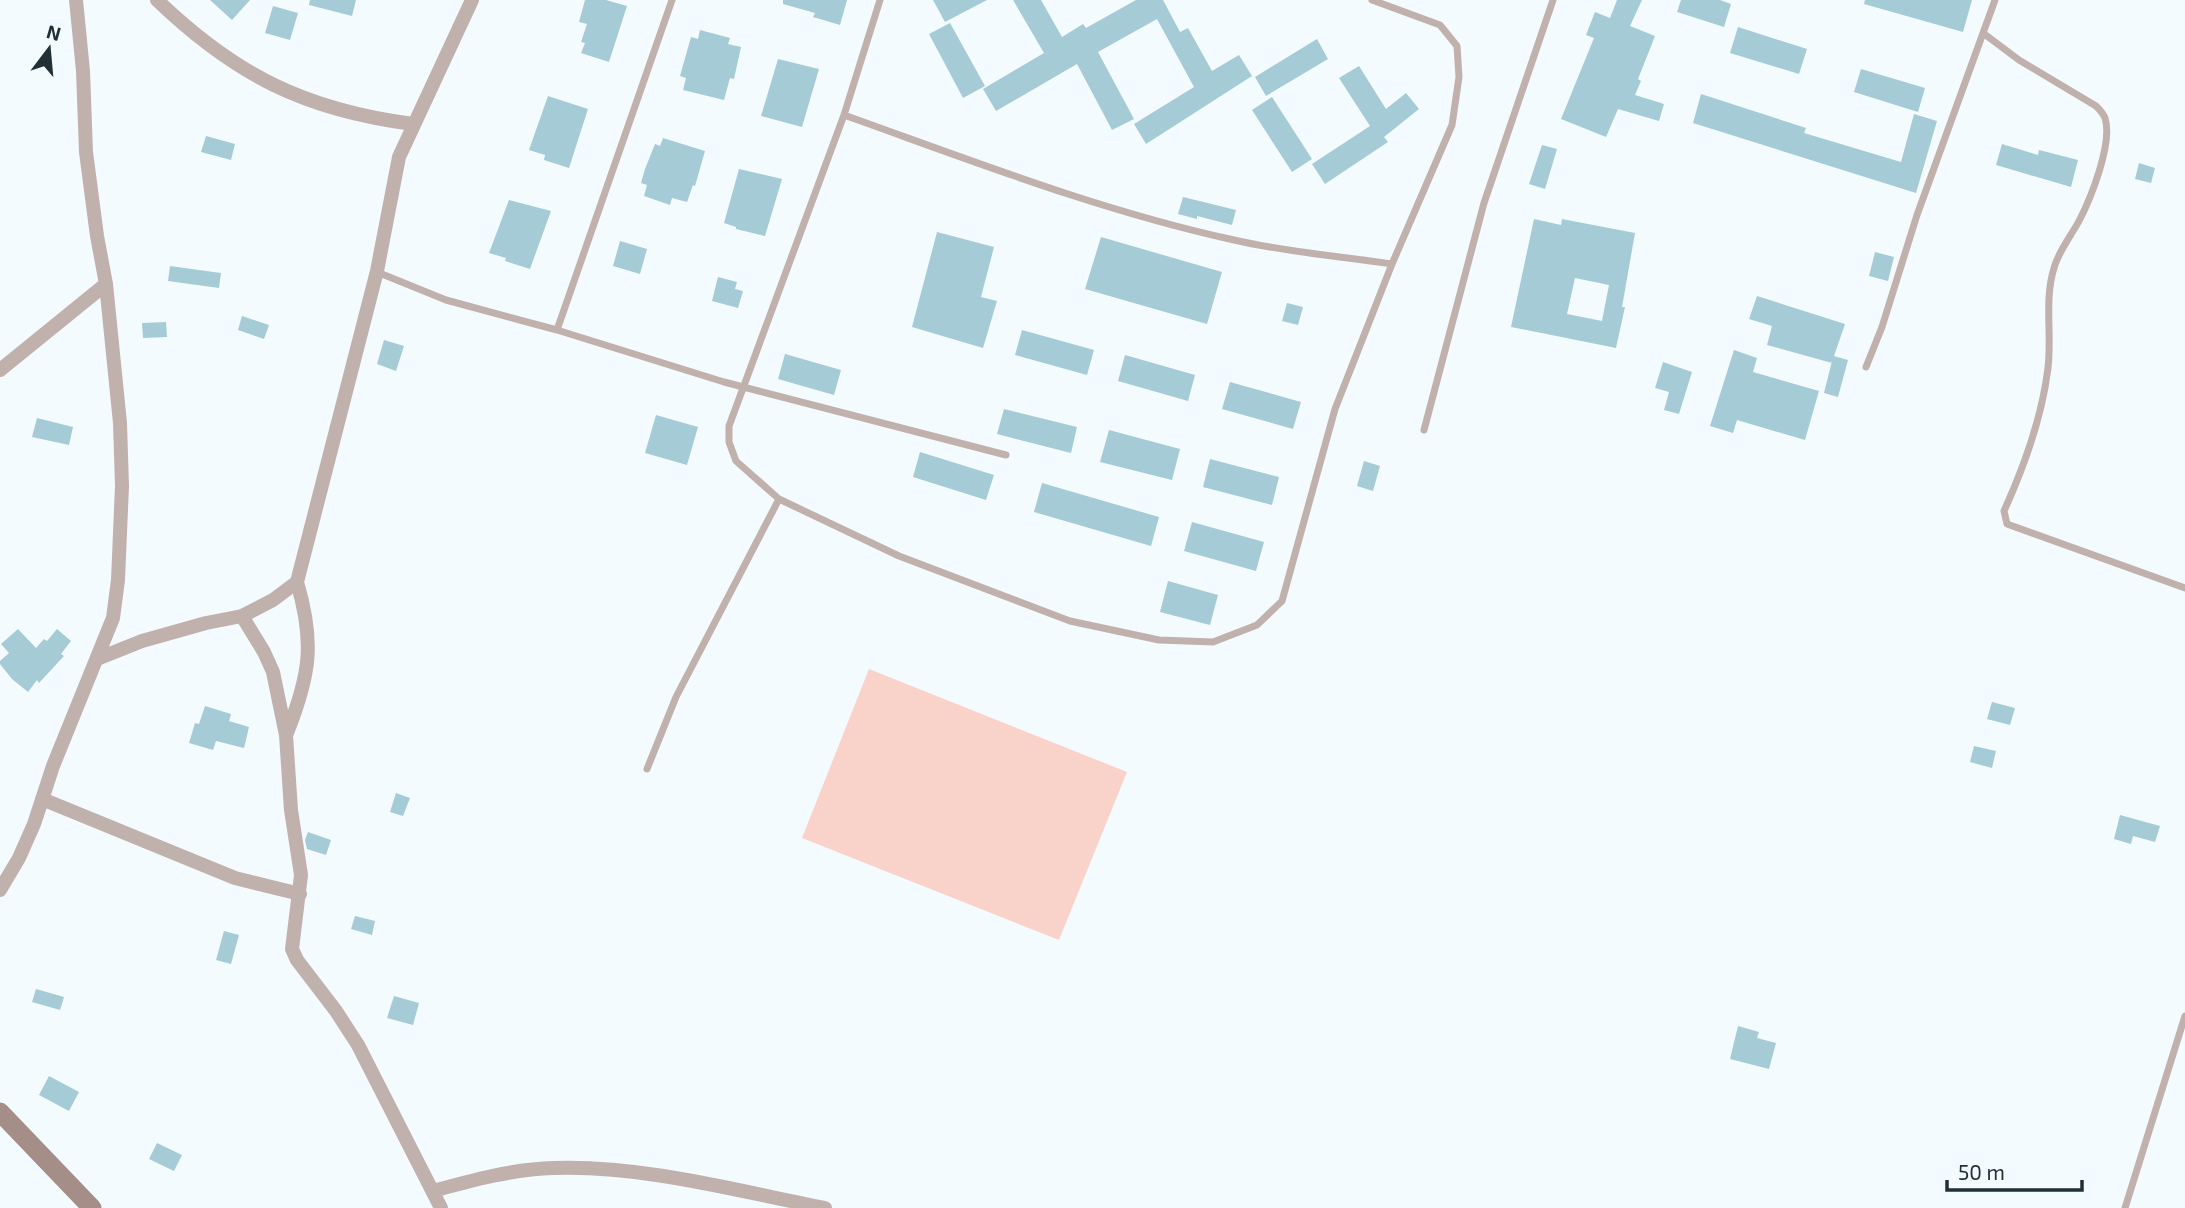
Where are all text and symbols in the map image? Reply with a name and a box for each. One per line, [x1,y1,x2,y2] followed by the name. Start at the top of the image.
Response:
[14,14,84,84] north arrow
[44,19,64,45] text: N
[1947,1148,2082,1192] scale bar
[1958,1159,2005,1184] text: 50 m

